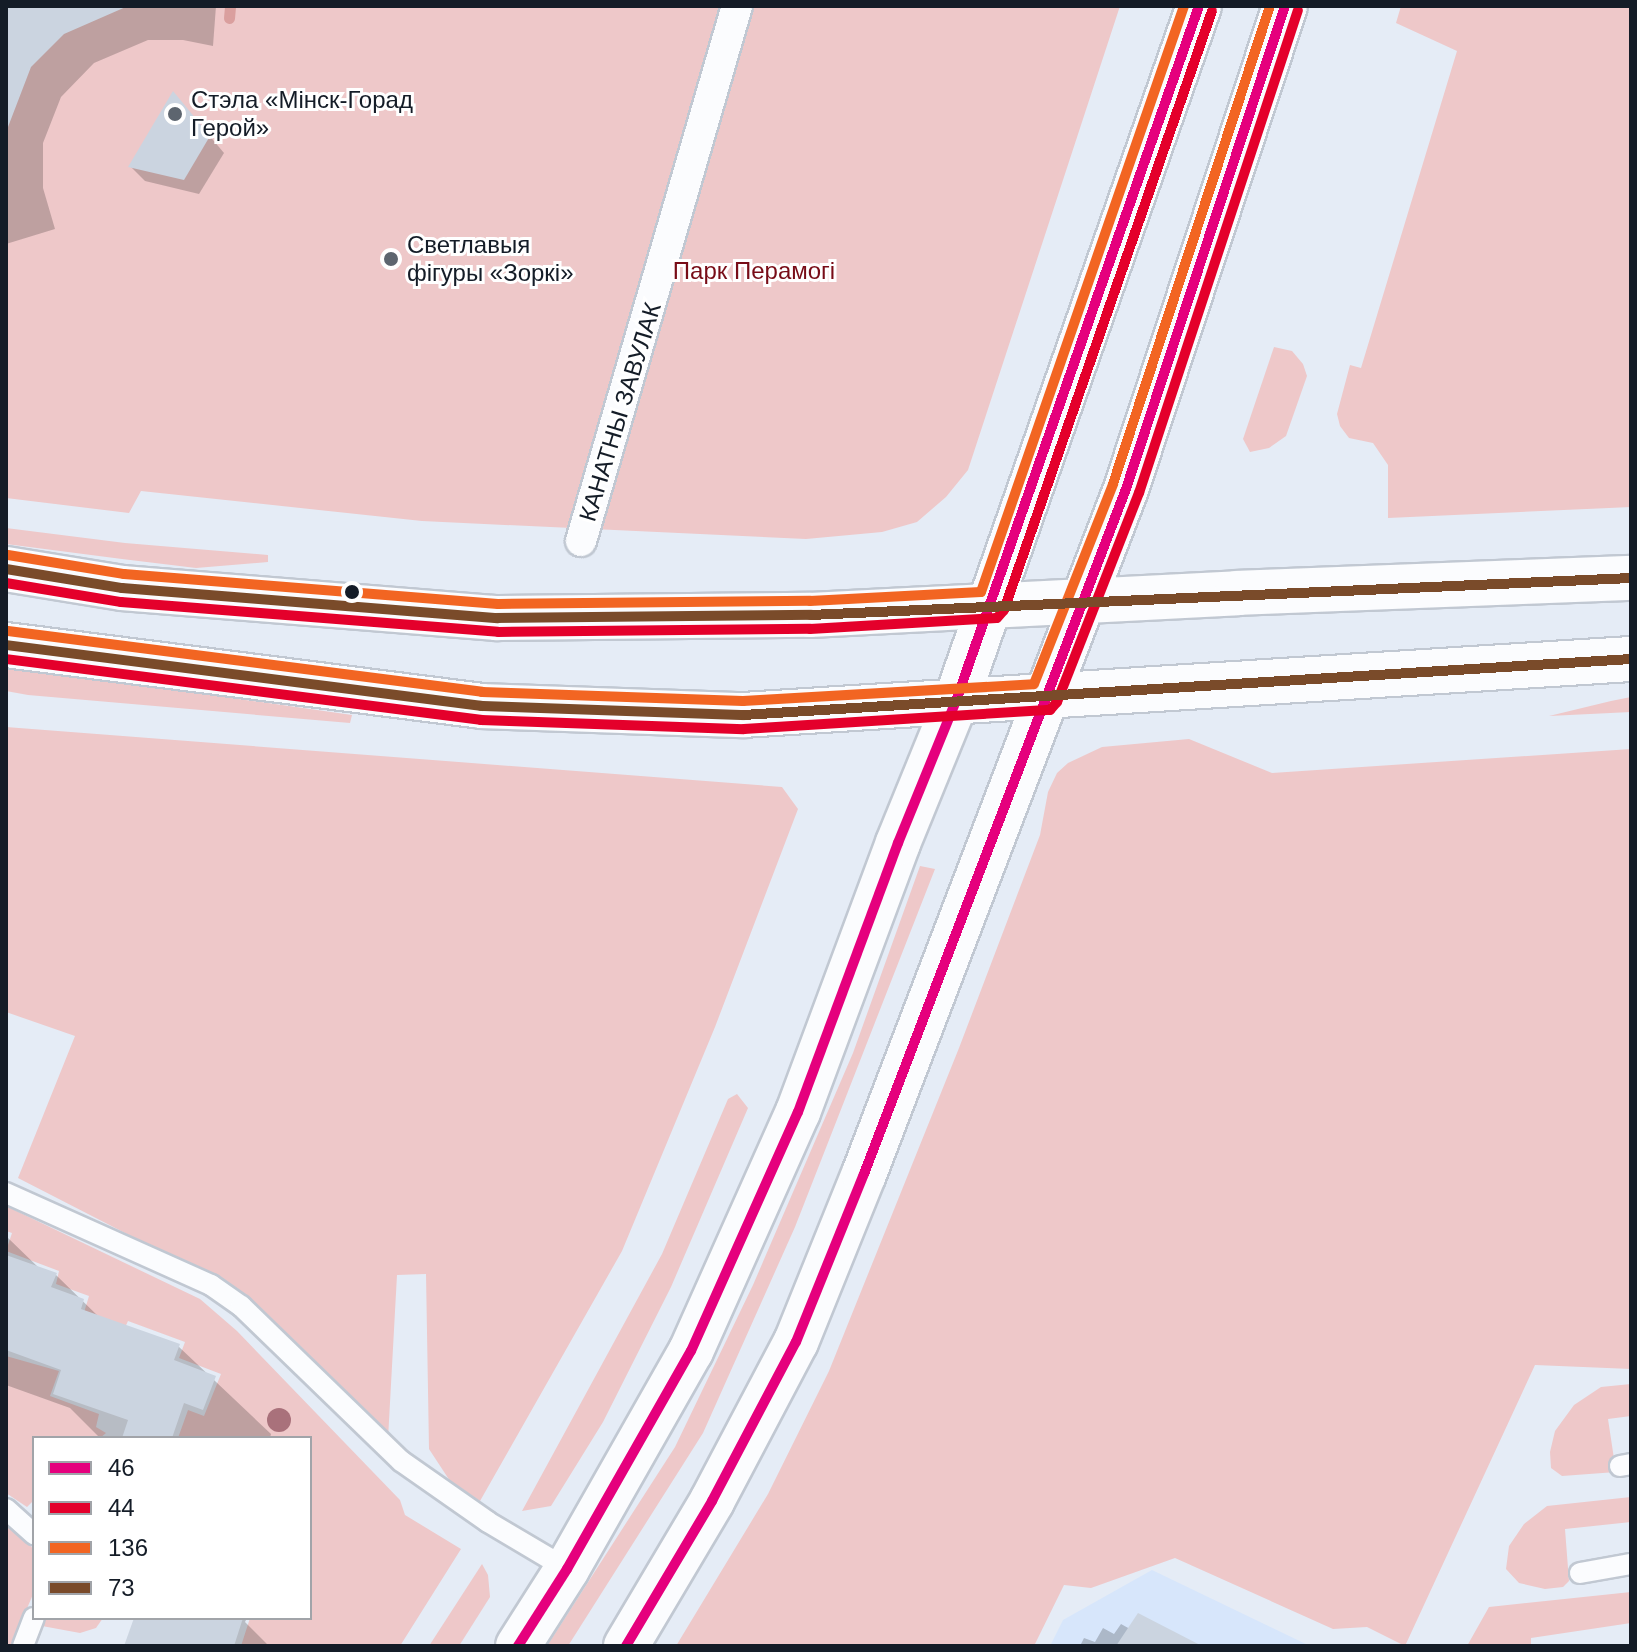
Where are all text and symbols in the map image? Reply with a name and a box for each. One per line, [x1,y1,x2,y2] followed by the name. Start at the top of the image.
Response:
[191,86,413,142] place label: Стэла «Мінск-Горад Герой»
[166,105,184,123] marker: Стэла «Мінск-Горад Герой»
[407,231,574,287] place label: Светлавыя фігуры «Зоркі»
[382,250,400,268] marker: Светлавыя фігуры «Зоркі»
[673,257,835,285] park label: Парк Перамогі
[573,299,667,525] street label: КАНАТНЫ ЗАВУЛАК
[344,584,360,600] unlabelled marker
[32,1436,312,1620] legend
[108,1454,135,1481] text: 46
[108,1494,135,1521] text: 44
[108,1534,148,1561] text: 136
[108,1574,135,1601] text: 73

